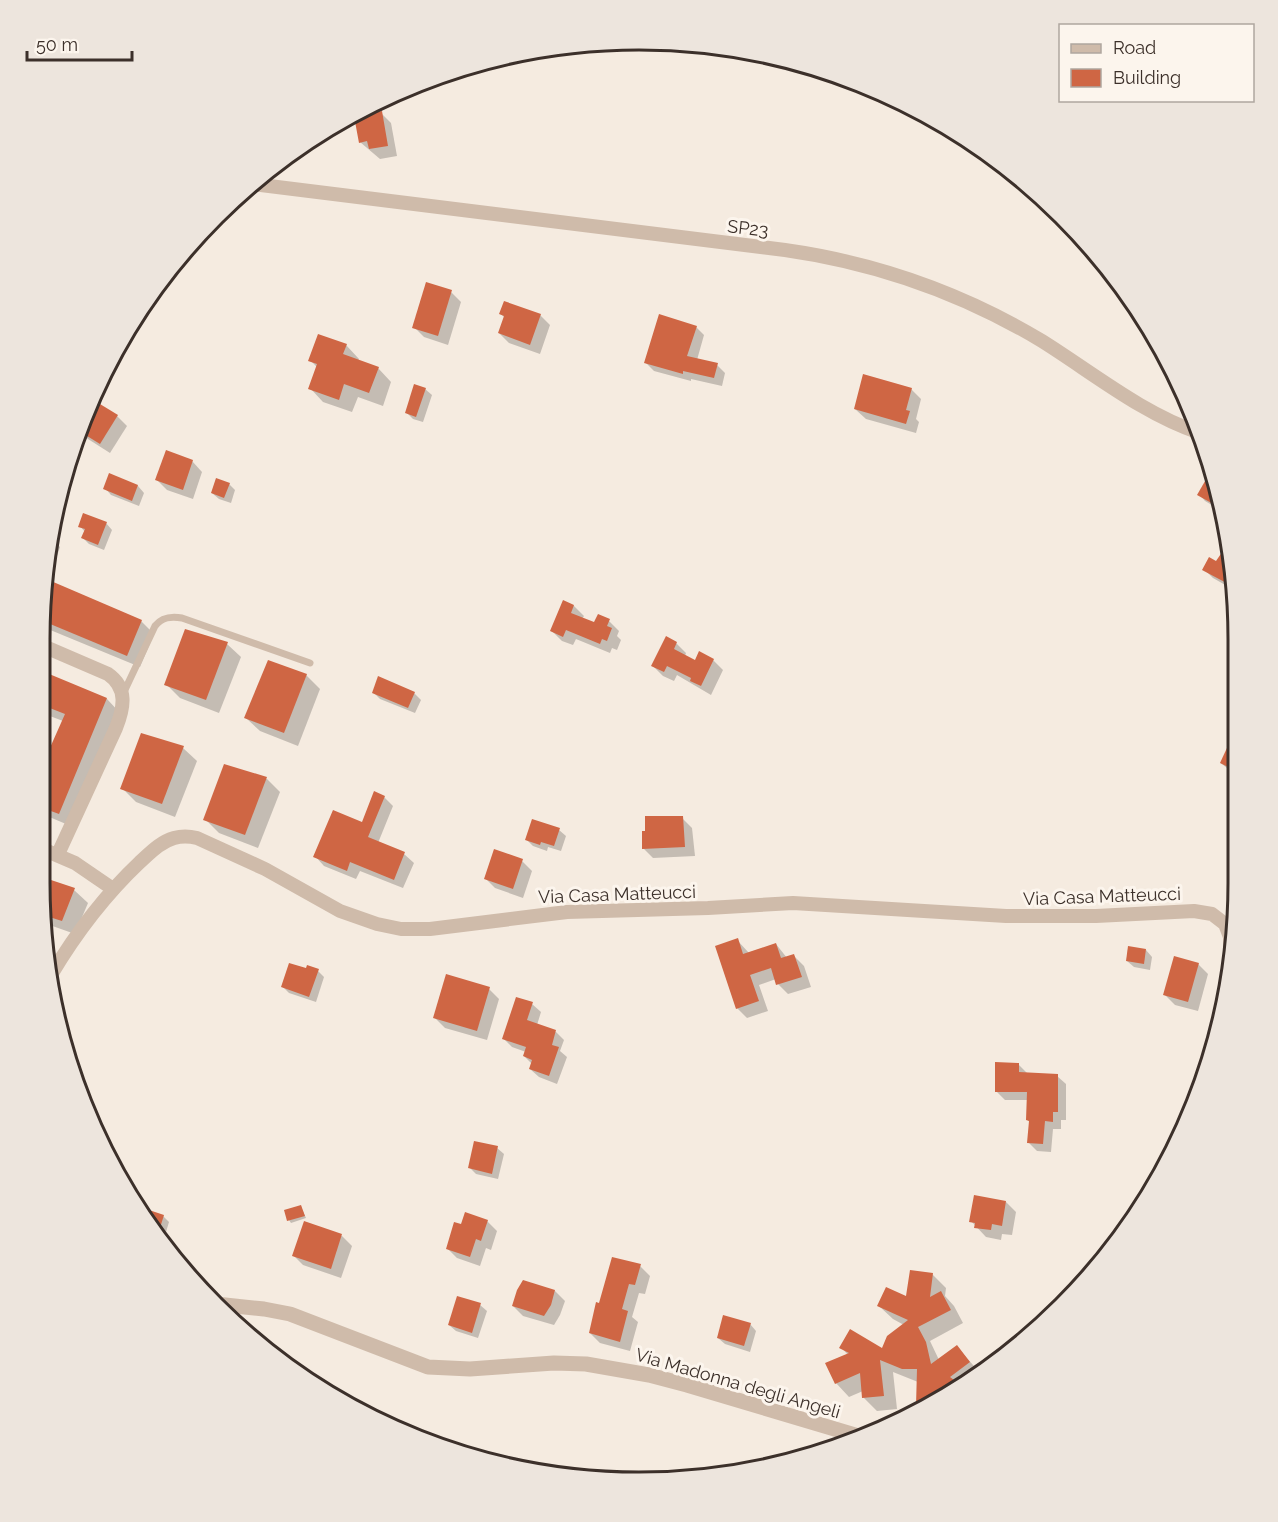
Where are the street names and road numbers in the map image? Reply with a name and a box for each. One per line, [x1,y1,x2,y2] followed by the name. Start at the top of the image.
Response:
[726,215,770,241] street label: SP23
[538,881,696,907] street label: Via Casa Matteucci
[1023,883,1181,909] street label: Via Casa Matteucci
[633,1344,843,1422] street label: Via Madonna degli Angeli

